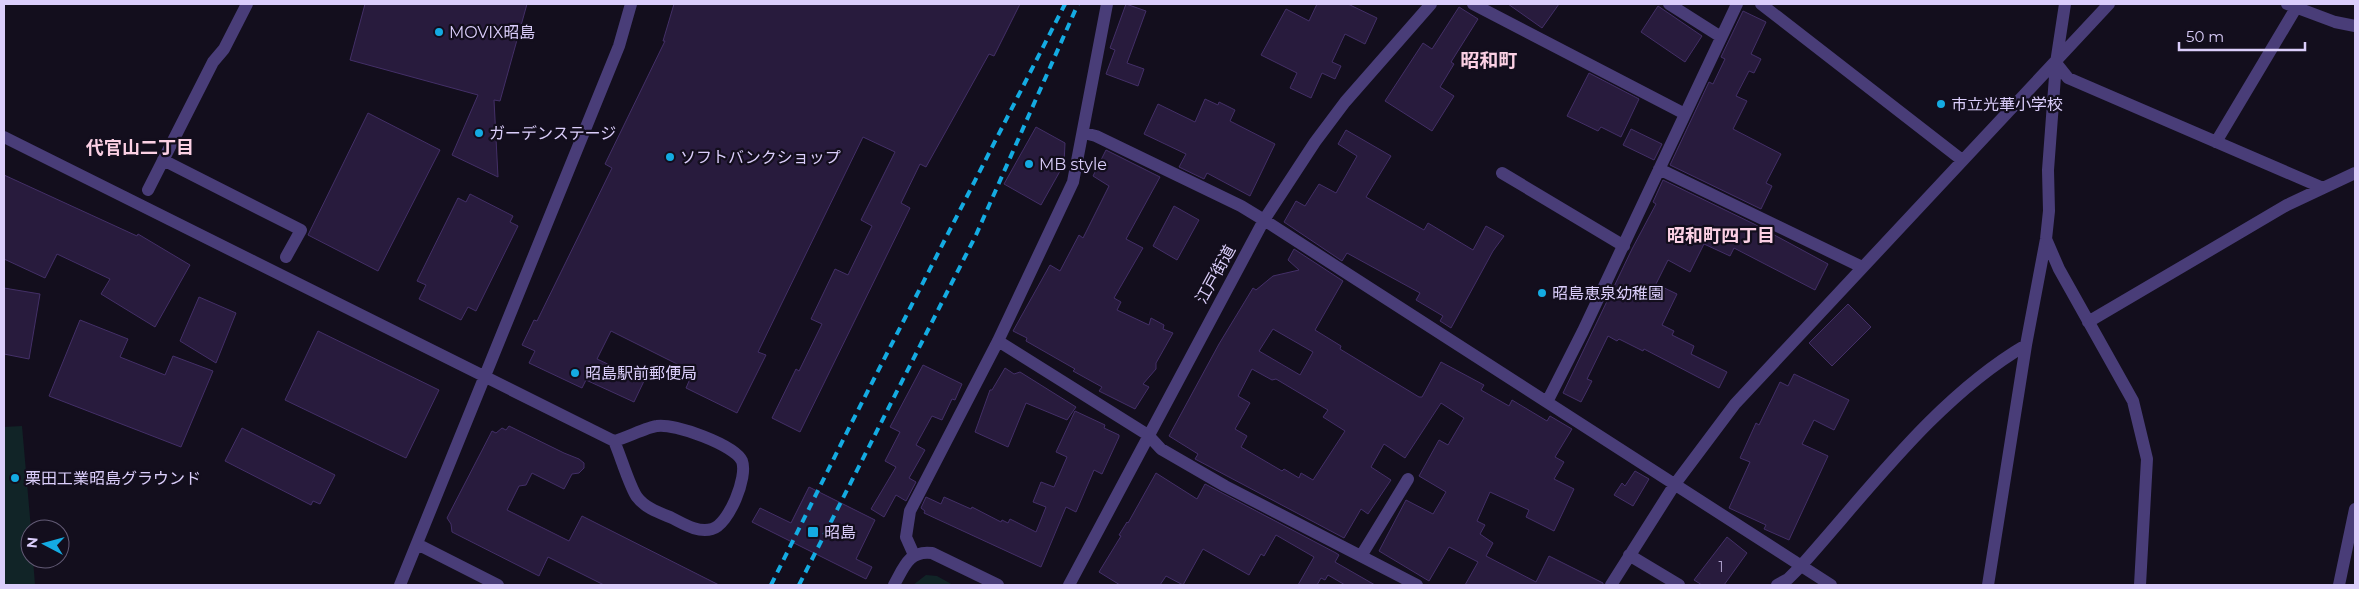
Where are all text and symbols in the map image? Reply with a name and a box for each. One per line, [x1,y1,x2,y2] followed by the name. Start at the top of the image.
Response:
[2179,20,2305,52] scale bar
[449,23,535,42] place label: MOVIX昭島
[433,26,445,38] marker: MOVIX昭島
[2186,27,2224,46] text: 50 m
[1460,49,1518,72] district label: 昭和町
[1951,95,2063,114] place label: 市立光華小学校
[1935,98,1947,110] marker: 市立光華小学校
[489,124,616,143] place label: ガーデンステージ
[473,127,485,139] marker: ガーデンステージ
[85,137,194,159] district label: 代官山二丁目
[680,148,841,167] place label: ソフトバンクショップ
[664,151,676,163] marker: ソフトバンクショップ
[1039,155,1107,174] place label: MB style
[1023,158,1035,170] marker: MB style
[1667,225,1775,247] district label: 昭和町四丁目
[1192,242,1239,307] street label: 江戸街道
[1552,284,1664,303] place label: 昭島恵泉幼稚園
[1536,287,1548,299] marker: 昭島恵泉幼稚園
[585,364,697,383] place label: 昭島駅前郵便局
[569,367,581,379] marker: 昭島駅前郵便局
[25,469,201,488] place label: 栗田工業昭島グラウンド
[9,472,21,484] marker: 栗田工業昭島グラウンド
[20,519,70,569] north arrow
[824,523,856,542] place label: 昭島
[806,525,820,539] marker: 昭島
[23,536,42,549] text: N
[1718,558,1724,576] house number: 1

